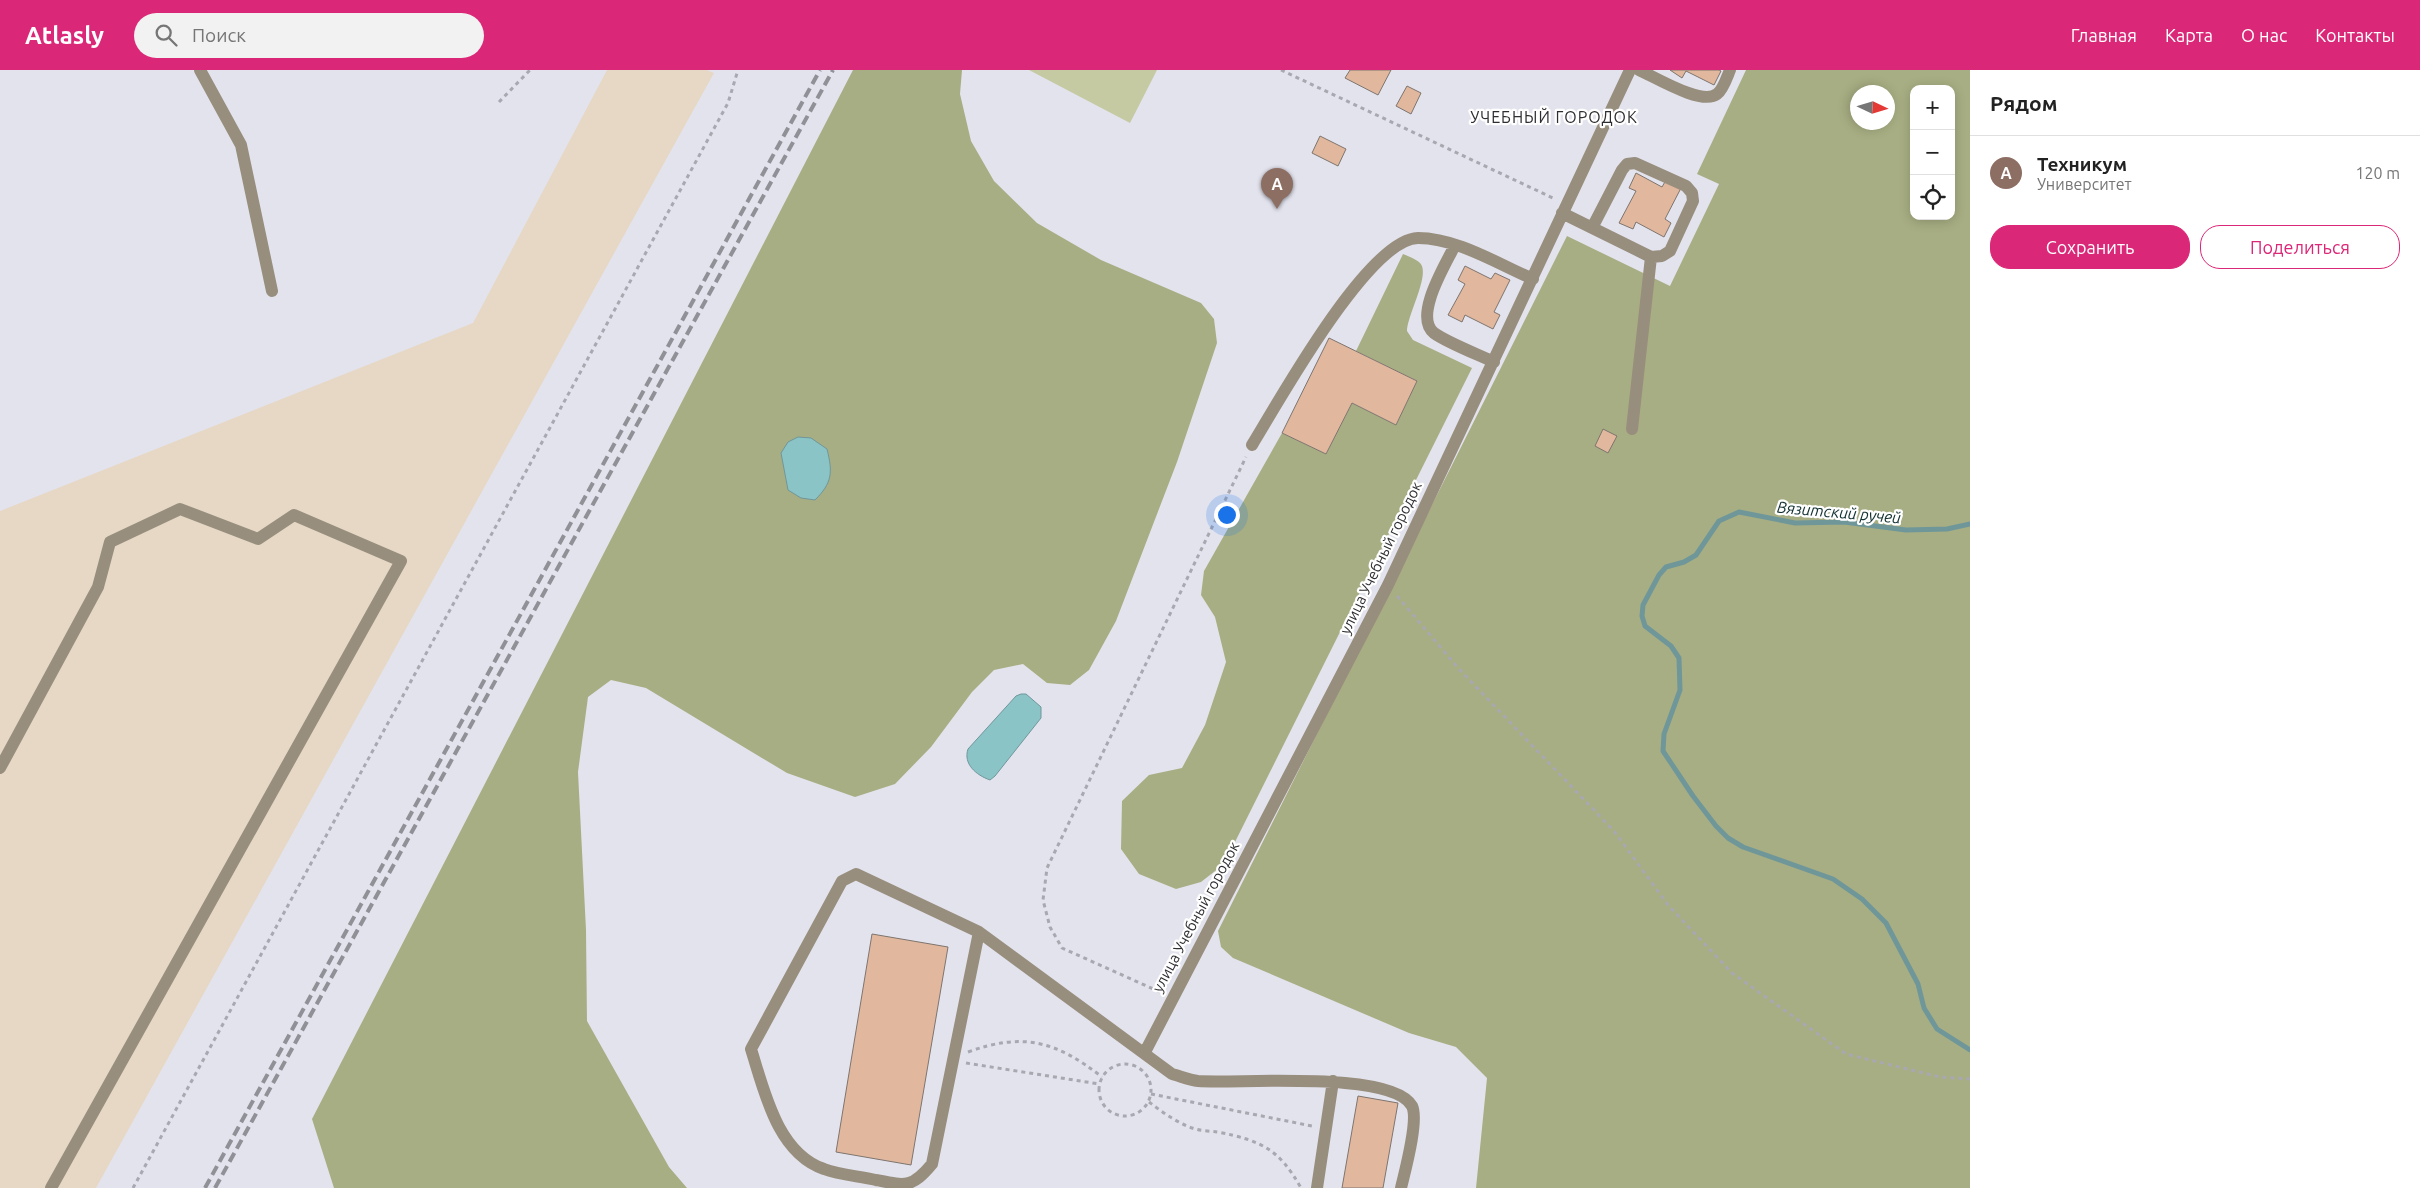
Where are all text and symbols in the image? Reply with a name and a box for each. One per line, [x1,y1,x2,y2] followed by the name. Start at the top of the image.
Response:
[134,13,484,58] search box
[152,21,180,49] icon: search
[25,22,104,49] text: Atlasly
[192,24,246,46] text: Поиск
[2071,25,2137,45] text: Главная
[2165,25,2213,45] text: Карта
[2241,25,2287,45] text: О нас
[2315,25,2395,45] text: Контакты
[1850,85,1895,130] north arrow
[1910,85,1955,220] map controls
[1910,85,1955,130] button: +
[1990,91,2058,115] text: Рядом
[1470,107,1638,126] district label: УЧЕБНЫЙ ГОРОДОК
[1910,130,1955,175] button: −
[2037,153,2127,175] text: Техникум
[2000,164,2012,182] text: A
[2355,164,2400,182] text: 120 m
[1261,168,1293,209] pin: A
[1910,175,1955,220] button: locate
[2037,175,2132,193] text: Университет
[1990,225,2190,269] button: Сохранить
[2200,225,2400,269] button: Поделиться
[1336,478,1425,637] street label: улица Учебный городок
[1776,498,1902,526] water label: Вязитский ручей
[1214,502,1240,528] your location
[1149,838,1243,995] street label: улица Учебный городок

